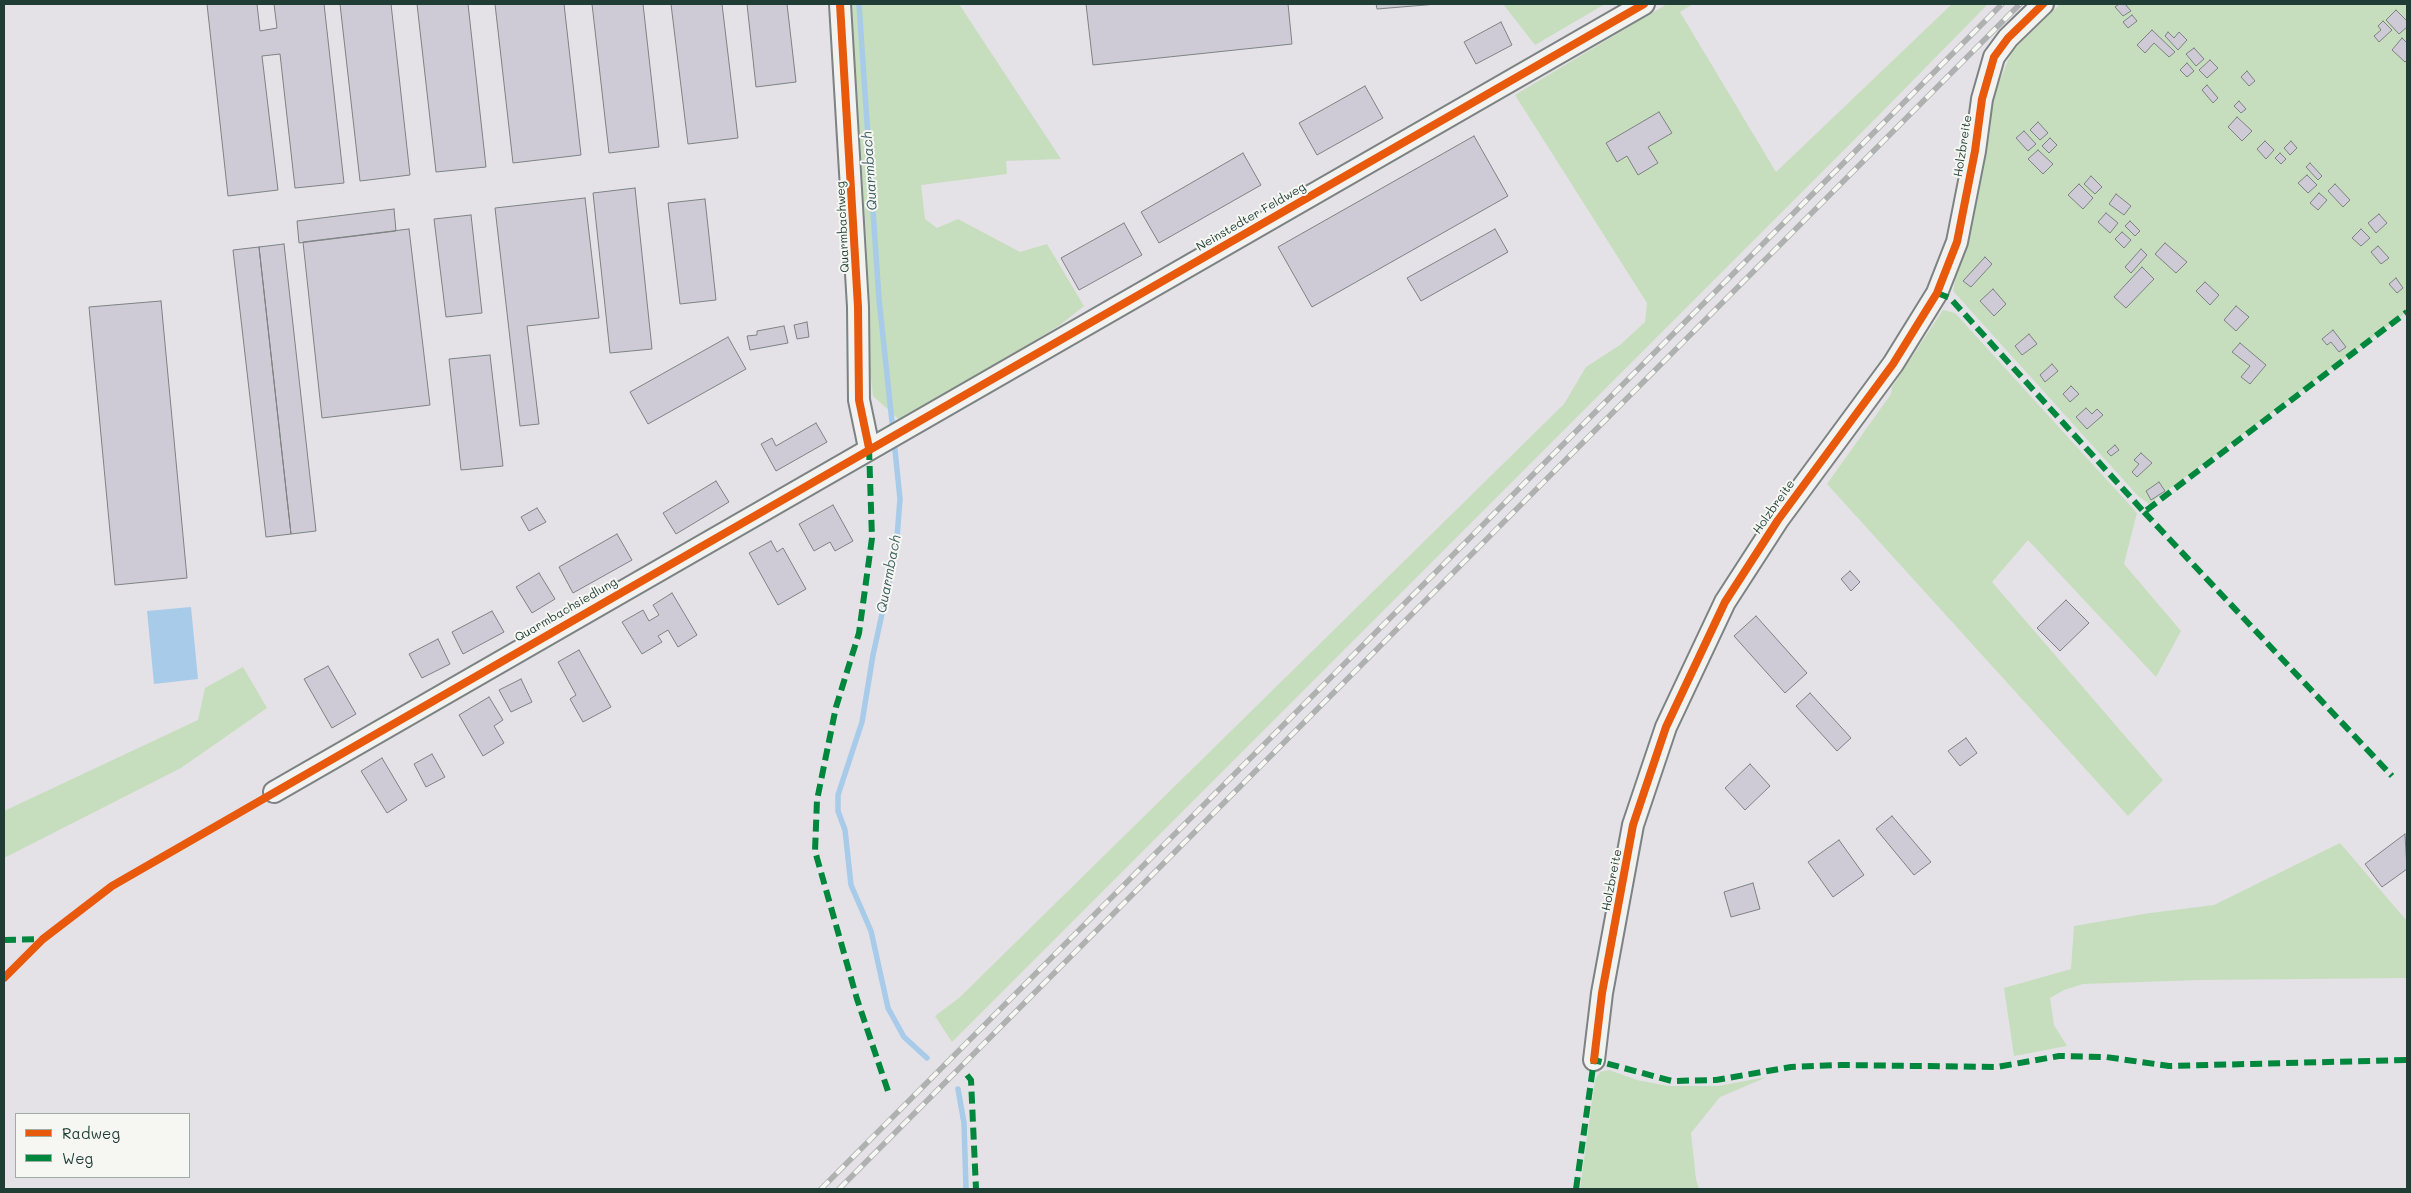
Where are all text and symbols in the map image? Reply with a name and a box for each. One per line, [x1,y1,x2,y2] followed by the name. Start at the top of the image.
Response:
[1951,114,1975,178] street label: Holzbreite
[859,131,881,211] water label: Quarmbach
[1194,180,1308,254] street label: Neinstedter Feldweg
[833,181,853,273] street label: Quarmbachweg
[1750,477,1798,537] street label: Holzbreite
[873,533,905,615] water label: Quarmbach
[512,575,620,645] street label: Quarmbachsiedlung
[1599,848,1625,912] street label: Holzbreite
[15,1113,190,1178] legend
[62,1123,120,1143] text: Radweg
[62,1148,93,1168] text: Weg

